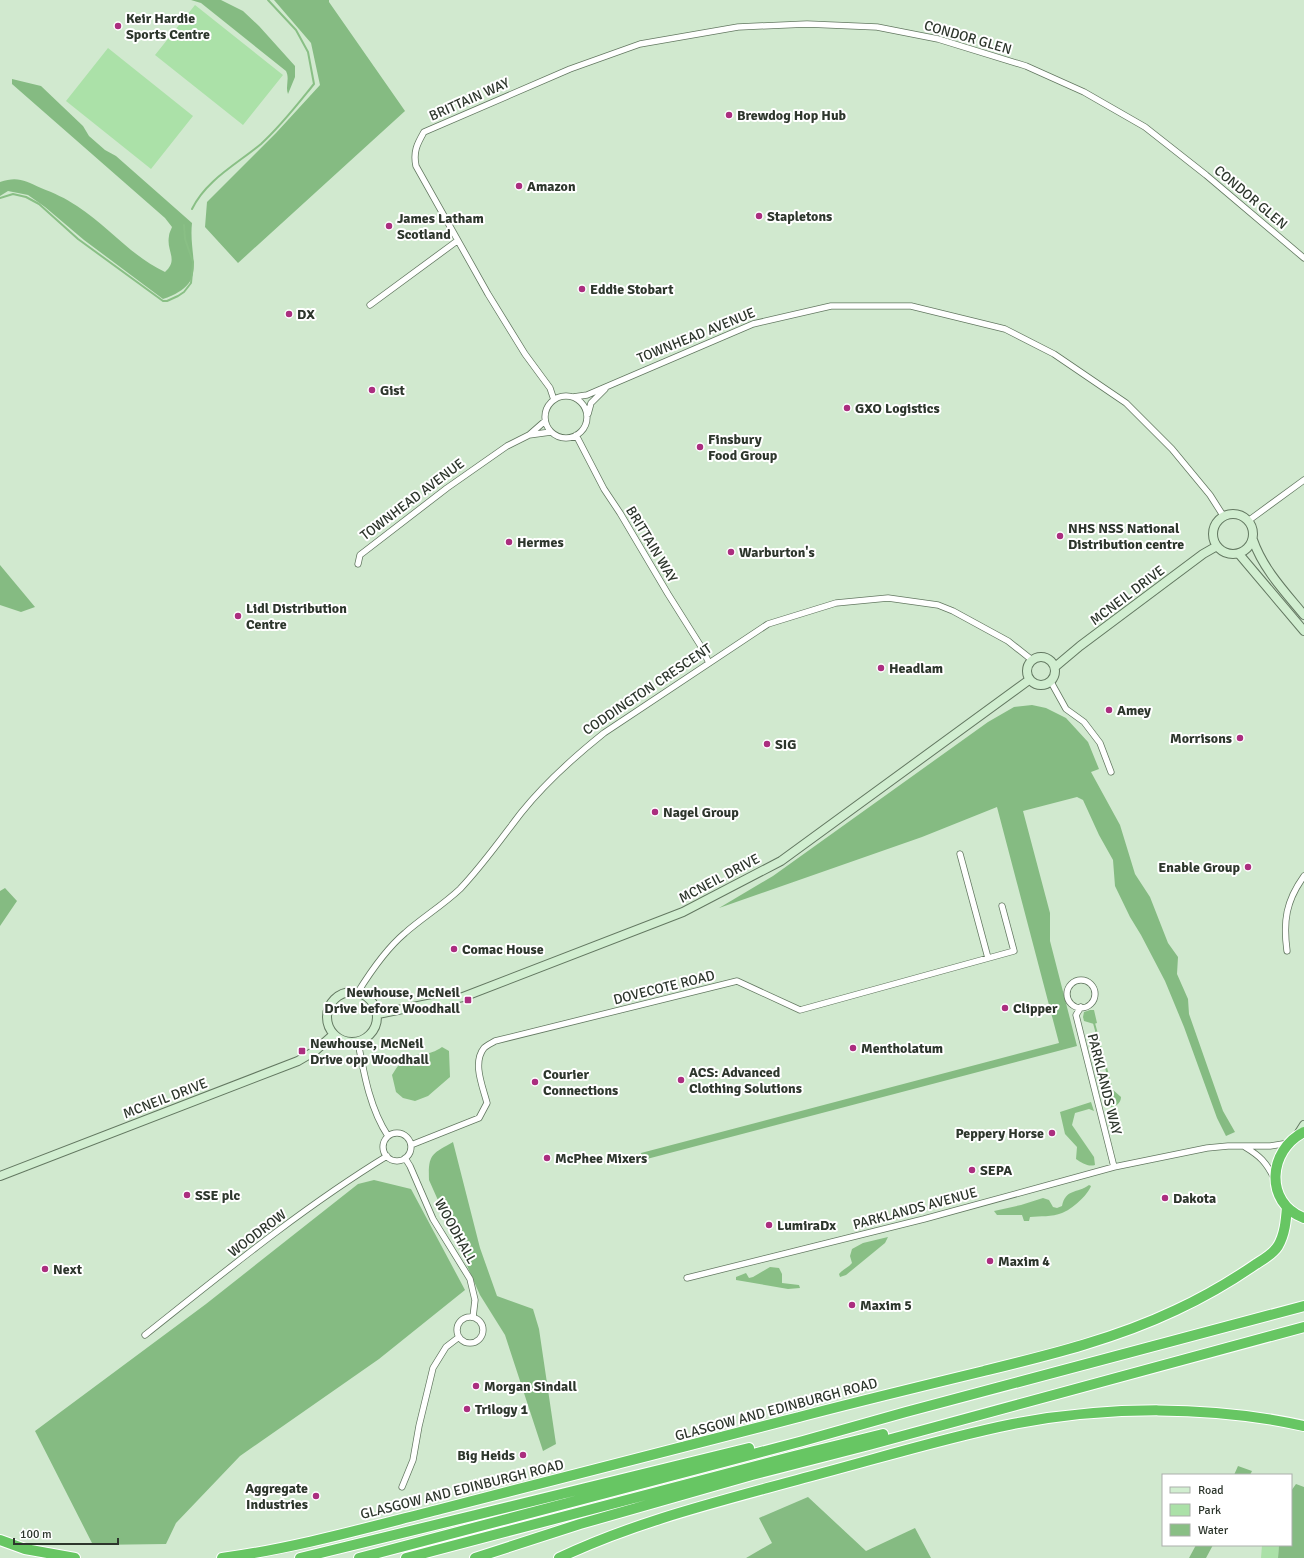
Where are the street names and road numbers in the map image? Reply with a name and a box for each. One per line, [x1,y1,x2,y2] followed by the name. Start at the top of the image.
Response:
[922,17,1014,58] street label: CONDOR GLEN
[426,74,512,125] street label: BRITTAIN WAY
[1211,162,1291,233] street label: CONDOR GLEN
[635,304,758,367] street label: TOWNHEAD AVENUE
[357,455,468,544] street label: TOWNHEAD AVENUE
[622,503,681,585] street label: BRITTAIN WAY
[1087,562,1168,629] street label: MCNEIL DRIVE
[580,640,715,739] street label: CODDINGTON CRESCENT
[676,850,763,907] street label: MCNEIL DRIVE
[612,967,717,1008] street label: DOVECOTE ROAD
[1084,1032,1125,1137] street label: PARKLANDS WAY
[121,1075,210,1122] street label: MCNEIL DRIVE
[851,1184,979,1233] street label: PARKLANDS AVENUE
[431,1196,480,1267] street label: WOODHALL
[225,1206,290,1261] street label: WOODROW
[673,1374,879,1445] street label: GLASGOW AND EDINBURGH ROAD
[359,1456,566,1523] street label: GLASGOW AND EDINBURGH ROAD

